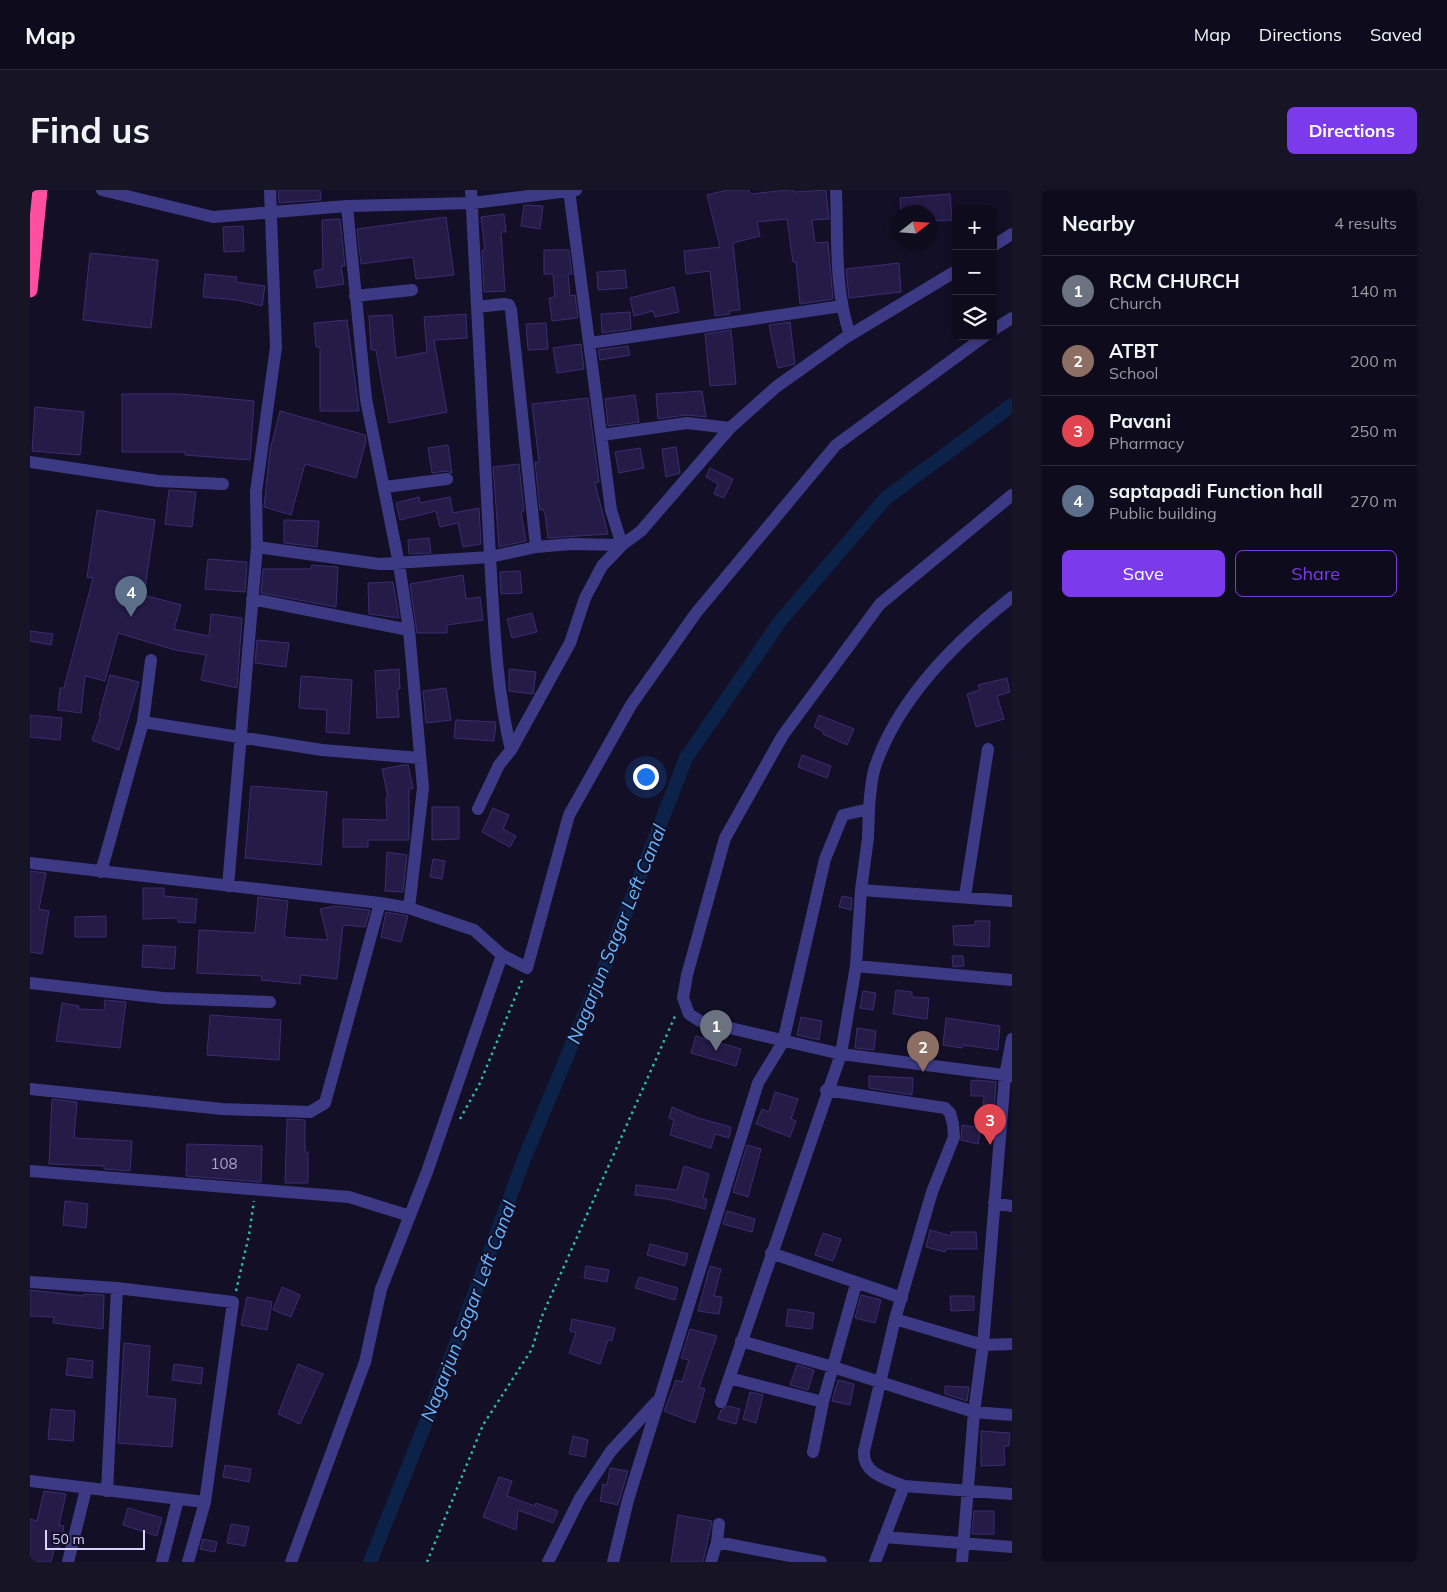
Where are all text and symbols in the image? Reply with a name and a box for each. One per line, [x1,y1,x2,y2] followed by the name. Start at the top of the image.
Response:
[25,20,76,50] text: Map
[1194,23,1231,46] text: Map
[1259,23,1342,46] text: Directions
[1370,23,1422,46] text: Saved
[1287,107,1417,154] button: Directions
[30,108,150,152] text: Find us
[892,205,937,250] north arrow
[952,205,997,340] map controls
[952,205,997,250] button: +
[1062,210,1135,236] text: Nearby
[1334,213,1397,233] text: 4 results
[952,250,997,295] button: −
[1109,269,1240,293] text: RCM CHURCH
[1073,281,1083,301] text: 1
[1350,281,1397,301] text: 140 m
[1109,293,1162,313] text: Church
[952,295,997,340] button: layers
[1109,339,1158,363] text: ATBT
[1073,351,1083,371] text: 2
[1350,351,1397,371] text: 200 m
[1109,363,1158,383] text: School
[1109,409,1171,433] text: Pavani
[1073,421,1083,441] text: 3
[1350,421,1397,441] text: 250 m
[1109,433,1184,453] text: Pharmacy
[1109,479,1323,503] text: saptapadi Function hall
[1073,491,1083,511] text: 4
[1350,491,1397,511] text: 270 m
[1109,503,1217,523] text: Public building
[1062,550,1225,597] button: Save
[1235,550,1397,597] button: Share
[115,576,147,617] pin: 4
[633,764,659,790] your location
[561,820,671,1047] water label: Nagarjun Sagar Left Canal
[700,1010,732,1051] pin: 1
[907,1031,939,1072] pin: 2
[974,1104,1006,1145] pin: 3
[210,1154,238,1173] house number: 108
[415,1197,521,1425] water label: Nagarjun Sagar Left Canal
[45,1527,145,1550] scale bar
[52,1530,85,1548] text: 50 m

